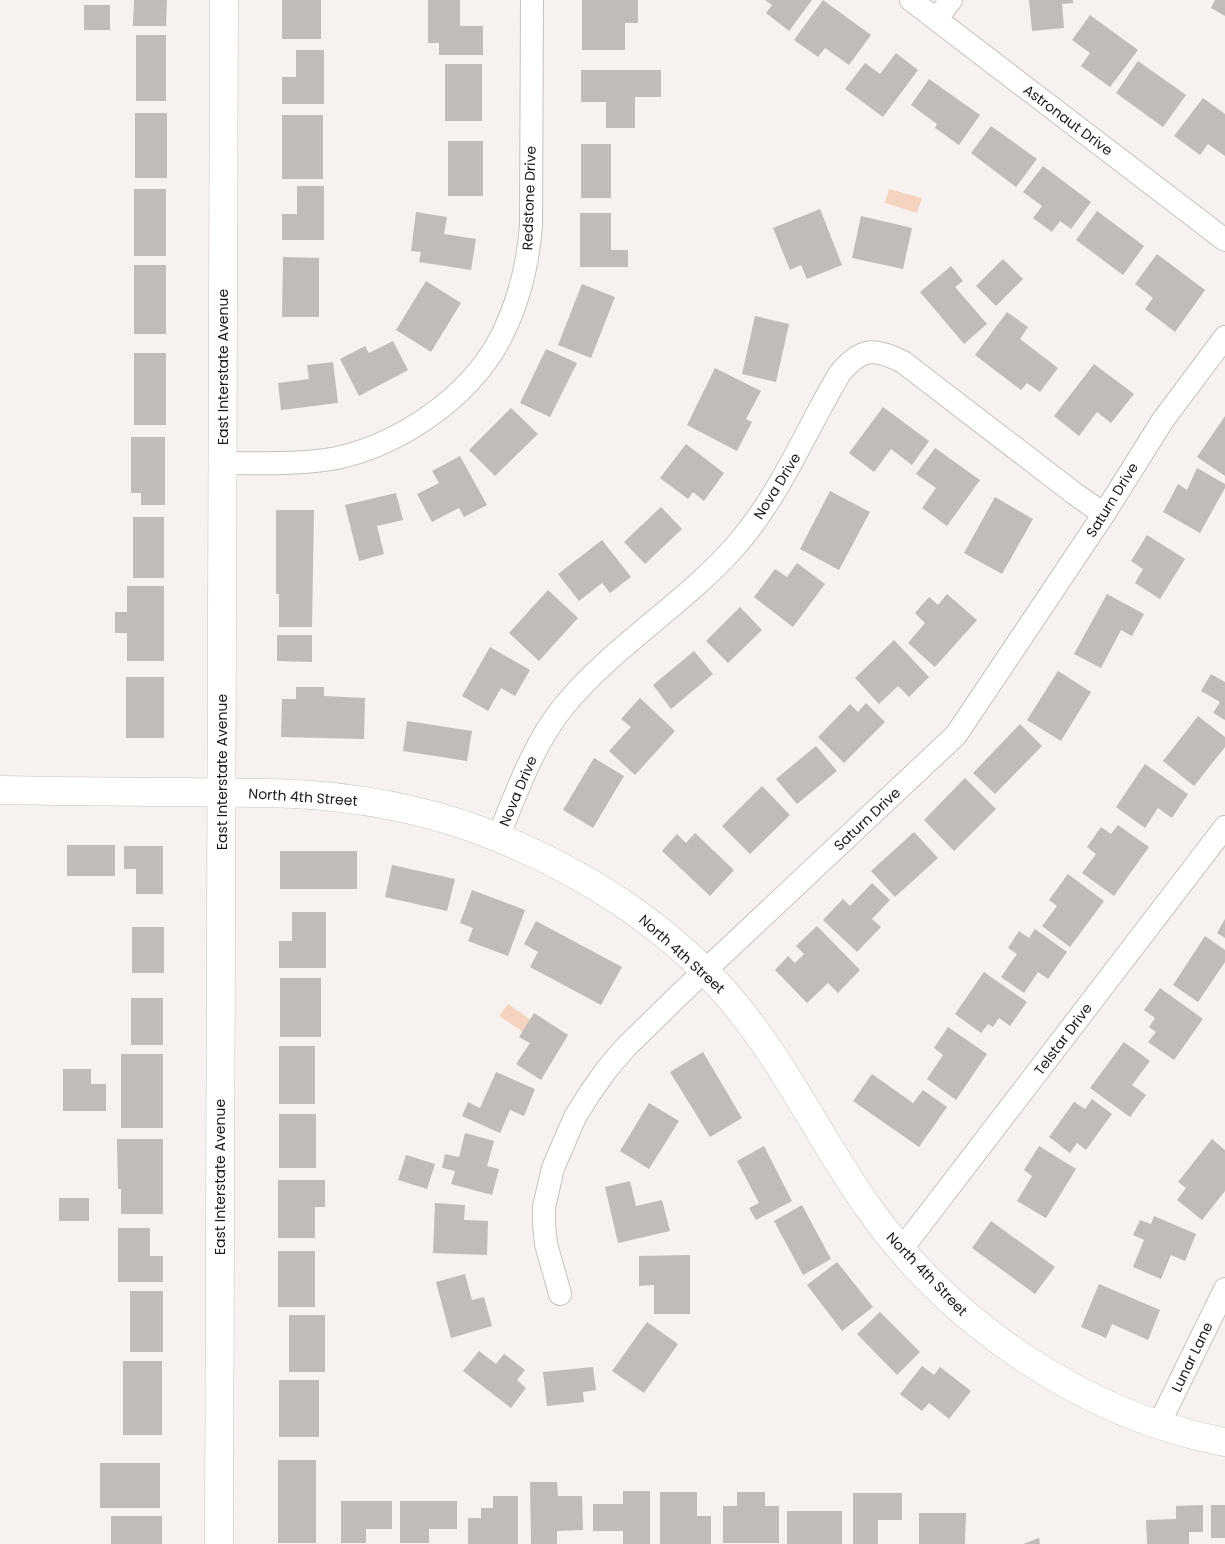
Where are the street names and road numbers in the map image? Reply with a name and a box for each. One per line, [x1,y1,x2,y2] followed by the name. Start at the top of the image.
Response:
[1019,80,1117,160] street label: Astronaut Drive
[517,145,541,251] street label: Redstone Drive
[213,289,233,445] street label: East Interstate Avenue
[749,449,806,523] street label: Nova Drive
[1081,458,1143,541] street label: Saturn Drive
[212,694,232,850] street label: East Interstate Avenue
[494,752,542,829] street label: Nova Drive
[248,783,358,811] street label: North 4th Street
[829,783,905,855] street label: Saturn Drive
[635,910,729,998] street label: North 4th Street
[1029,999,1097,1079] street label: Telstar Drive
[210,1099,230,1255] street label: East Interstate Avenue
[882,1228,972,1320] street label: North 4th Street
[1166,1318,1218,1395] street label: Lunar Lane

